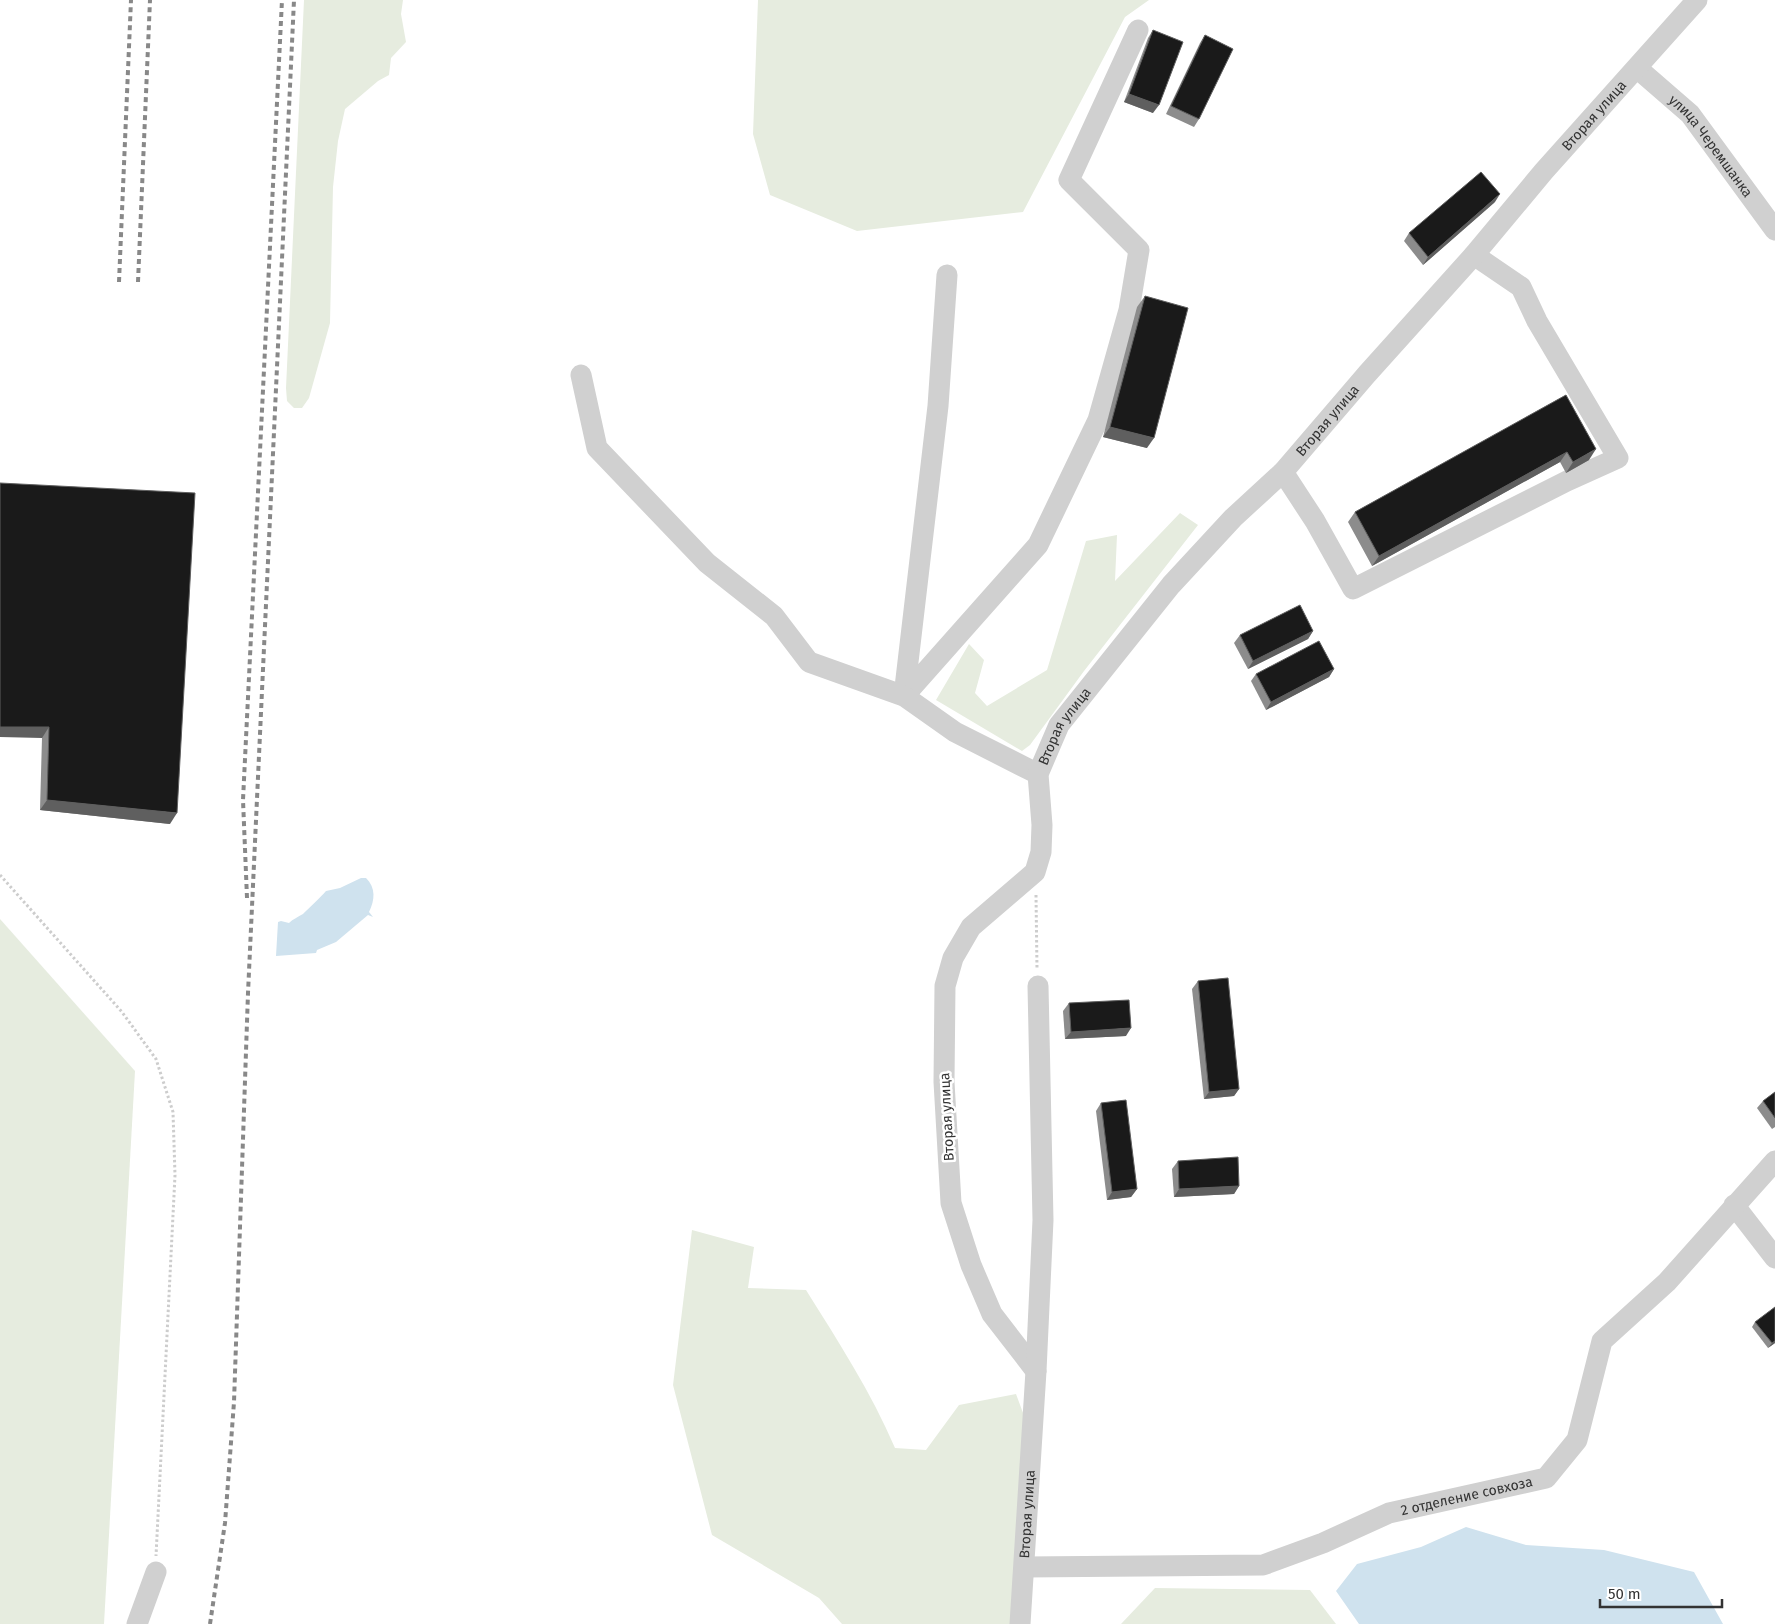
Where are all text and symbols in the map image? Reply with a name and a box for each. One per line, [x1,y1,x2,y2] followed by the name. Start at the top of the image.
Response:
[1558,77,1630,154] street label: Вторая улица
[1665,91,1756,200] street label: улица Черемшанка
[1292,381,1363,460] street label: Вторая улица
[1034,684,1094,768] street label: Вторая улица
[936,1072,958,1162] street label: Вторая улица
[1016,1469,1038,1559] street label: Вторая улица
[1399,1473,1534,1519] street label: 2 отделение совхоза
[1600,1576,1722,1608] scale bar
[1608,1585,1641,1603] text: 50 m

